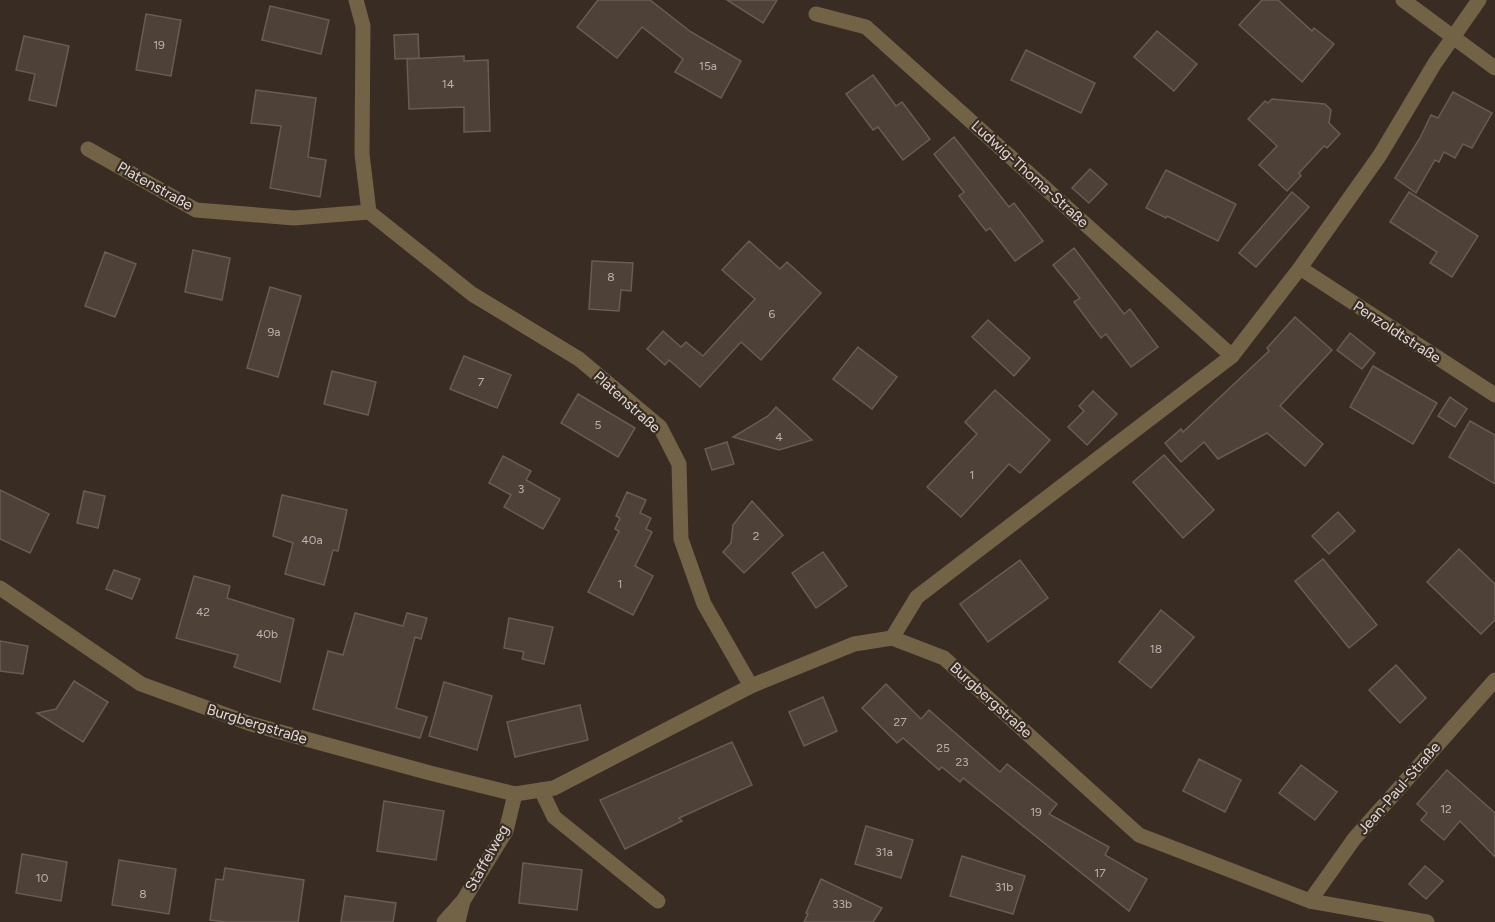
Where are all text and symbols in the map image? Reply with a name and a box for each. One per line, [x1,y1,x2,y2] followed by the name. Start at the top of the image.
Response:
[153,38,165,52] house number: 19
[699,59,717,73] house number: 15a
[442,77,455,91] house number: 14
[968,117,1092,231] street label: Ludwig-Thoma-Straße
[114,158,196,214] street label: Platenstraße
[607,270,615,284] house number: 8
[1350,297,1444,367] street label: Penzoldtstraße
[769,307,776,321] house number: 6
[268,325,280,339] house number: 9a
[590,367,664,437] street label: Platenstraße
[478,375,485,389] house number: 7
[595,418,602,432] house number: 5
[775,430,783,444] house number: 4
[970,468,974,482] house number: 1
[518,482,524,496] house number: 3
[753,529,759,543] house number: 2
[301,533,323,547] house number: 40a
[618,577,622,591] house number: 1
[196,605,210,619] house number: 42
[256,627,278,641] house number: 40b
[1150,642,1162,656] house number: 18
[946,658,1036,742] street label: Burgbergstraße
[204,700,310,748] street label: Burgbergstraße
[893,715,907,729] house number: 27
[1354,738,1444,838] street label: Jean-Paul-Straße
[936,741,950,755] house number: 25
[955,755,969,769] house number: 23
[1440,802,1452,816] house number: 12
[1030,805,1042,819] house number: 19
[461,821,513,895] street label: Staffelweg
[875,845,893,859] house number: 31a
[1094,866,1106,880] house number: 17
[36,871,49,885] house number: 10
[995,880,1013,894] house number: 31b
[139,887,147,901] house number: 8
[832,897,852,911] house number: 33b

